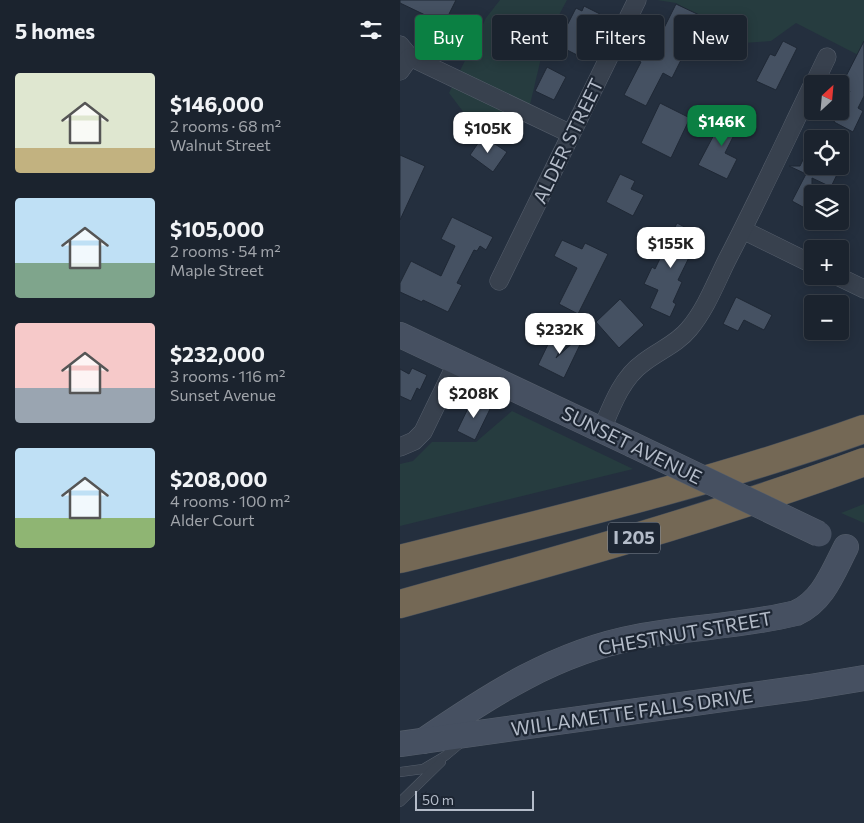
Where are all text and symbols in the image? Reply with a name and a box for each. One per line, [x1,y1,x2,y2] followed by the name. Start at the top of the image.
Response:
[415,15,482,60] chip: Buy
[492,15,567,60] chip: Rent
[577,15,664,60] chip: Filters
[674,15,747,60] chip: New
[357,16,385,44] icon: filters
[15,18,95,43] text: 5 homes
[527,75,608,207] street label: ALDER STREET
[804,75,849,120] north arrow
[804,75,849,340] map controls
[170,91,264,116] text: $146,000
[55,93,115,153] icon: home
[687,104,757,147] pin: $146K
[698,111,746,130] text: $146K
[453,112,523,154] pin: $105K
[170,116,281,135] text: 2 rooms · 68 m²
[464,118,512,137] text: $105K
[804,130,849,175] button: locate
[170,135,271,154] text: Walnut Street
[804,185,849,230] button: layers
[170,216,264,241] text: $105,000
[55,218,115,278] icon: home
[636,226,706,269] pin: $155K
[648,233,694,252] text: $155K
[804,240,849,285] button: +
[170,241,281,260] text: 2 rooms · 54 m²
[170,260,264,279] text: Maple Street
[804,295,849,340] button: −
[525,312,595,355] pin: $232K
[536,319,584,338] text: $232K
[170,341,265,366] text: $232,000
[55,343,115,403] icon: home
[170,366,285,385] text: 3 rooms · 116 m²
[439,376,509,419] pin: $208K
[449,383,499,402] text: $208K
[170,385,276,404] text: Sunset Avenue
[558,401,706,488] street label: SUNSET AVENUE
[170,466,267,491] text: $208,000
[55,468,115,528] icon: home
[170,491,290,510] text: 4 rooms · 100 m²
[170,510,255,529] text: Alder Court
[608,522,660,554] road number: I 205
[596,606,774,659] street label: CHESTNUT STREET
[509,683,755,740] street label: WILLAMETTE FALLS DRIVE
[415,788,534,811] scale bar
[422,791,454,808] text: 50 m

